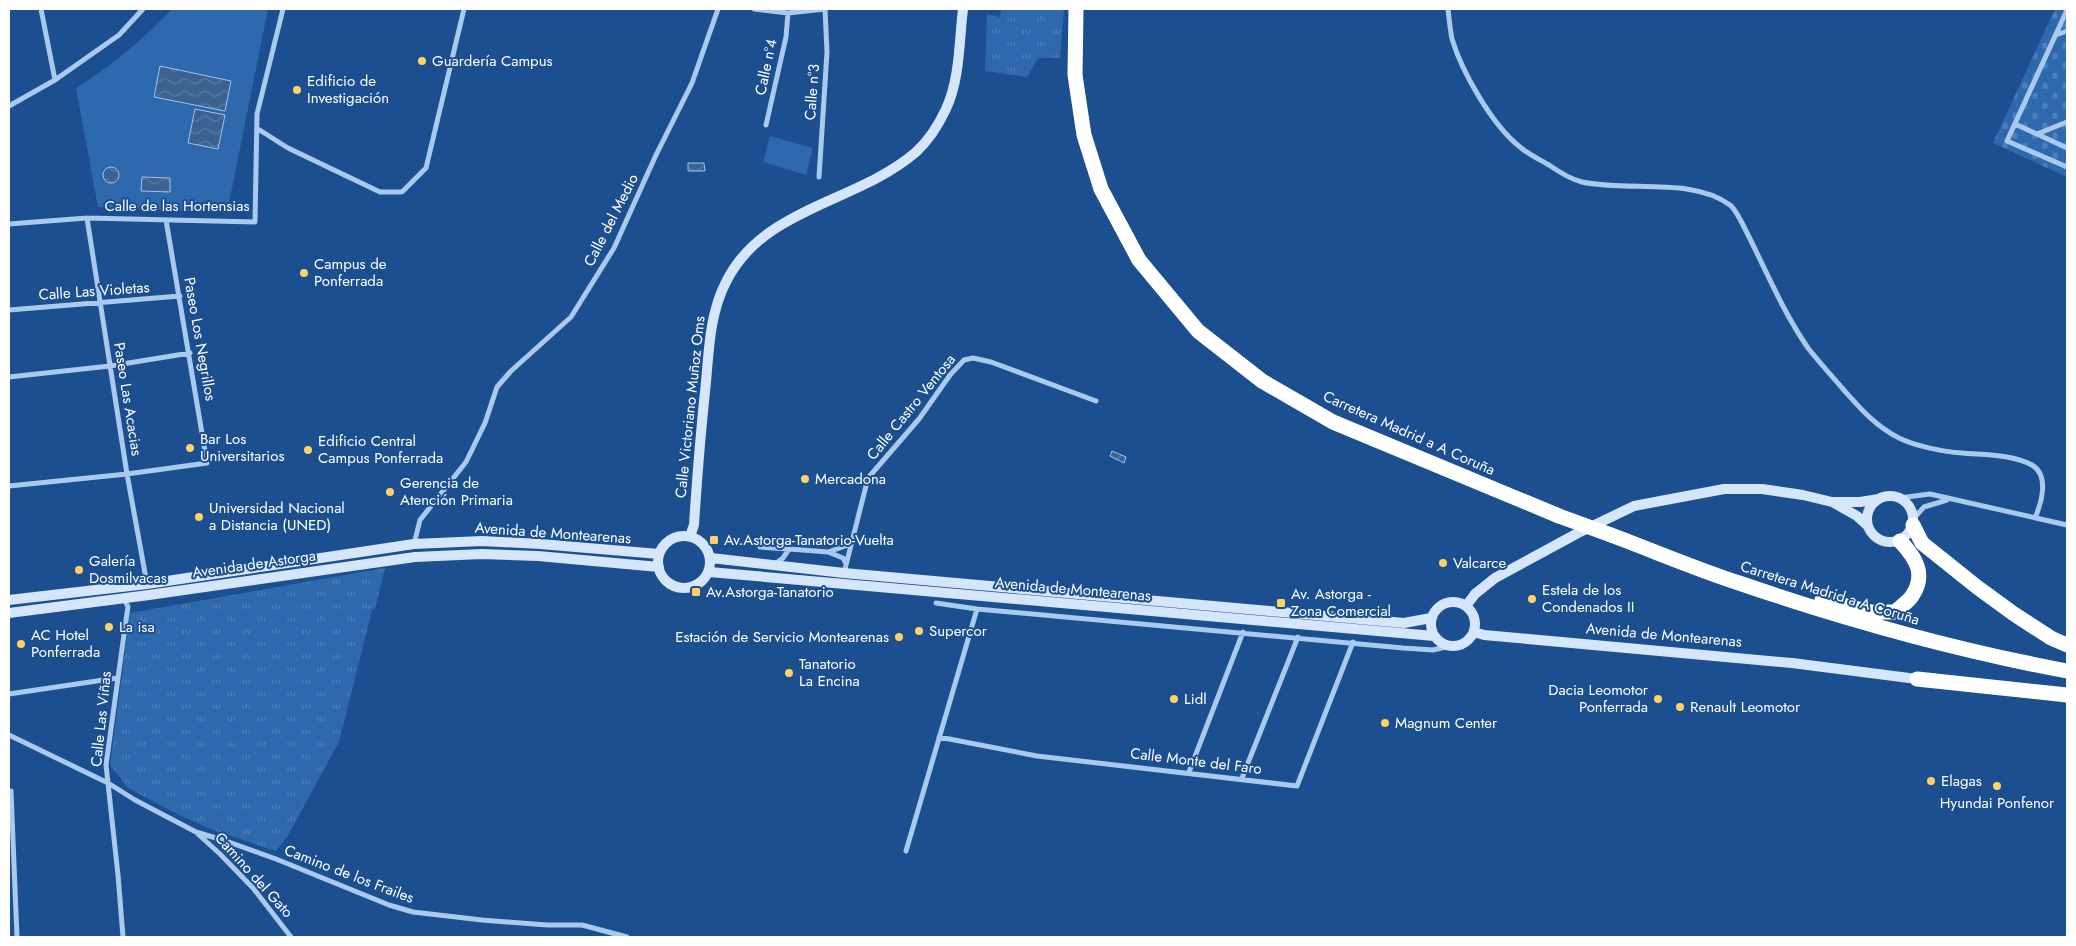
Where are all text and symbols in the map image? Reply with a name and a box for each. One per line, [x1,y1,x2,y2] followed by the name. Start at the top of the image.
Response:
[749,37,783,97] street label: Calle nº4
[432,50,553,72] place label: Guardería Campus
[416,55,428,67] marker: Guardería Campus
[799,63,825,121] street label: Calle nº3
[307,70,389,109] place label: Edificio de Investigación
[291,84,303,96] marker: Edificio de Investigación
[578,170,644,270] street label: Calle del Medio
[104,195,250,217] street label: Calle de las Hortensias
[314,253,387,292] place label: Campus de Ponferrada
[298,267,310,279] marker: Campus de Ponferrada
[38,276,150,306] street label: Calle Las Violetas
[178,276,222,402] street label: Paseo Los Negrillos
[669,315,711,499] street label: Calle Victoriano Muñoz Oms
[108,341,148,457] street label: Paseo Las Acacias
[861,349,961,465] street label: Calle Castro Ventosa
[1319,385,1499,481] street label: Carretera Madrid a A Coruña
[200,428,284,467] place label: Bar Los Universitarios
[318,430,443,469] place label: Edificio Central Campus Ponferrada
[184,442,196,454] marker: Bar Los Universitarios
[302,444,314,456] marker: Edificio Central Campus Ponferrada
[815,468,886,490] place label: Mercadona
[400,472,513,511] place label: Gerencia de Atención Primaria
[799,473,811,485] marker: Mercadona
[384,486,396,498] marker: Gerencia de Atención Primaria
[209,497,345,536] place label: Universidad Nacional a Distancia (UNED)
[193,511,205,523] marker: Universidad Nacional a Distancia (UNED)
[474,517,632,549] street label: Avenida de Montearenas
[724,529,894,551] place label: Av.Astorga-Tanatorio-Vuelta
[708,534,720,546] marker: Av.Astorga-Tanatorio-Vuelta
[191,544,317,584] street label: Avenida de Astorga
[89,550,167,589] place label: Galería Dosmilvacas
[1453,552,1507,574] place label: Valcarce
[1738,555,1922,631] street label: Carretera Madrid a A Coruña
[1437,557,1449,569] marker: Valcarce
[73,564,85,576] marker: Galería Dosmilvacas
[994,571,1152,607] street label: Avenida de Montearenas
[1542,579,1634,618] place label: Estela de los Condenados II
[706,581,834,603] place label: Av.Astorga-Tanatorio
[1291,583,1391,622] place label: Av. Astorga - Zona Comercial
[690,586,702,598] marker: Av.Astorga-Tanatorio
[1526,593,1538,605] marker: Estela de los Condenados II
[1275,597,1287,609] marker: Av. Astorga - Zona Comercial
[119,616,155,638] place label: La isa
[1585,617,1743,653] street label: Avenida de Montearenas
[929,620,988,642] place label: Supercor
[103,621,115,633] marker: La isa
[31,624,100,663] place label: AC Hotel Ponferrada
[913,625,925,637] marker: Supercor
[675,626,889,648] place label: Estación de Servicio Montearenas
[893,631,905,643] marker: Estación de Servicio Montearenas
[15,638,27,650] marker: AC Hotel Ponferrada
[799,653,860,692] place label: Tanatorio La Encina
[783,667,795,679] marker: Tanatorio La Encina
[85,670,117,768] street label: Calle Las Viñas
[1548,679,1649,718] place label: Dacia Leomotor Ponferrada
[1184,688,1207,710] place label: Lidl
[1168,693,1180,705] marker: Lidl
[1652,693,1664,705] marker: Dacia Leomotor Ponferrada
[1690,696,1801,718] place label: Renault Leomotor
[1674,701,1686,713] marker: Renault Leomotor
[1395,712,1498,734] place label: Magnum Center
[1379,717,1391,729] marker: Magnum Center
[1129,742,1263,780] street label: Calle Monte del Faro
[1941,770,1982,792] place label: Elagas
[1925,775,1937,787] marker: Elagas
[1991,780,2003,792] marker: Hyundai Ponfenor
[1940,792,2055,814] place label: Hyundai Ponfenor
[210,827,298,923] street label: Camino del Gato
[281,839,417,909] street label: Camino de los Frailes

